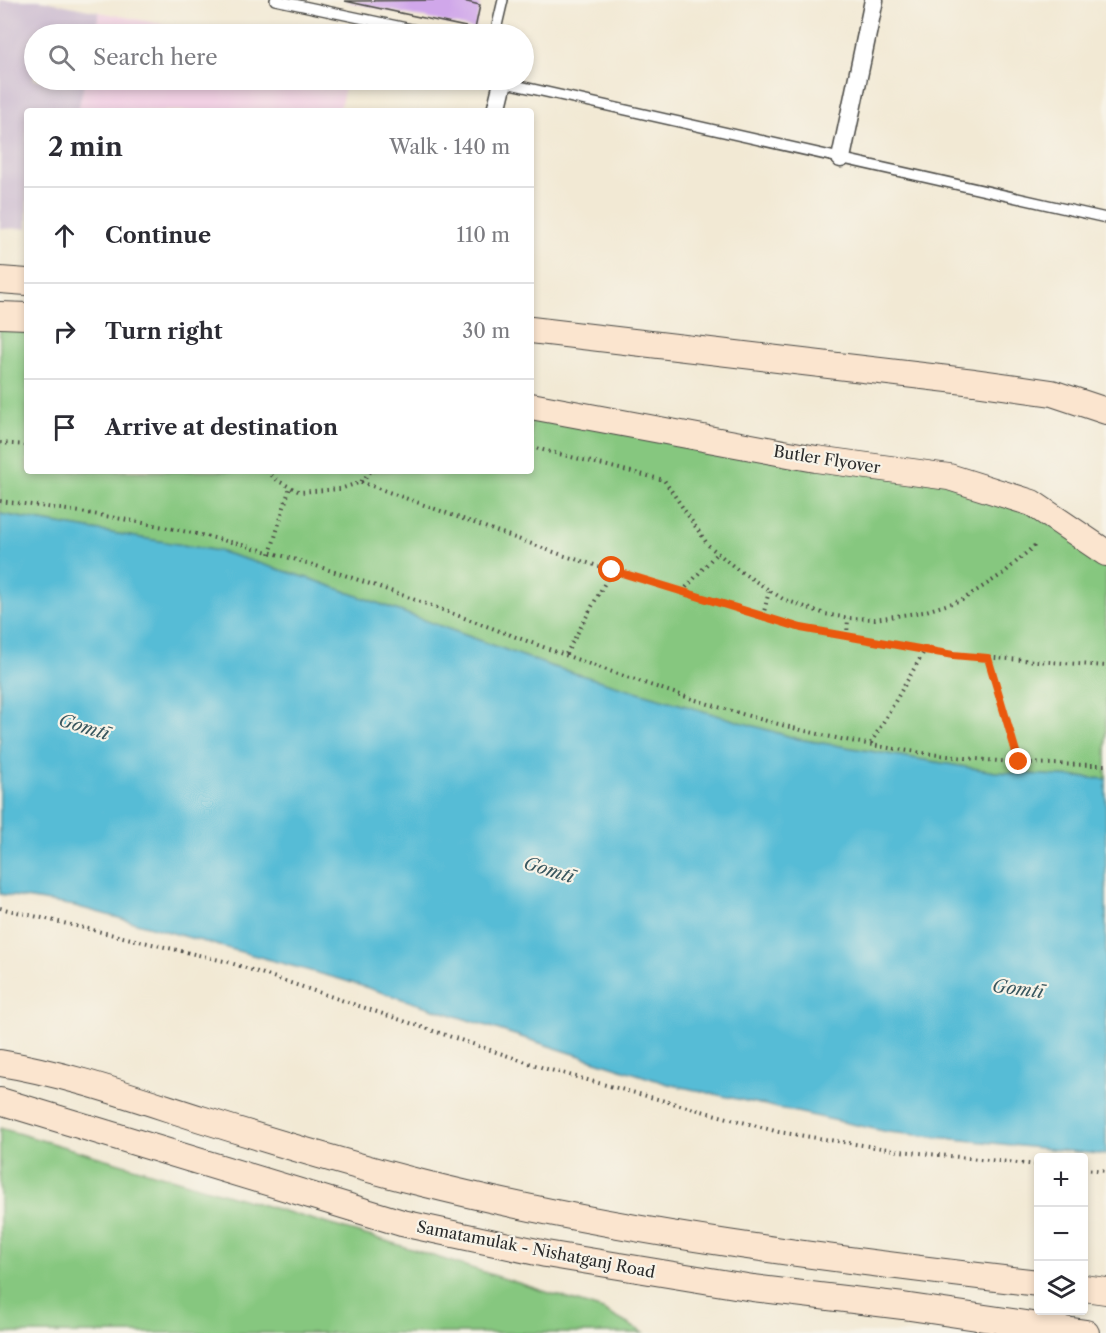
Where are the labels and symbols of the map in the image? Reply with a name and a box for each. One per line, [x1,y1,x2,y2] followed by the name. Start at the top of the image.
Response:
[772,441,882,477] street label: Butler Flyover
[598,556,624,582] route start
[56,709,115,746] water label: Gomtī
[1005,748,1031,774] route end
[521,852,580,889] water label: Gomtī
[991,975,1048,1003] water label: Gomtī
[415,1216,657,1282] street label: Samatamulak - Nishatganj Road

